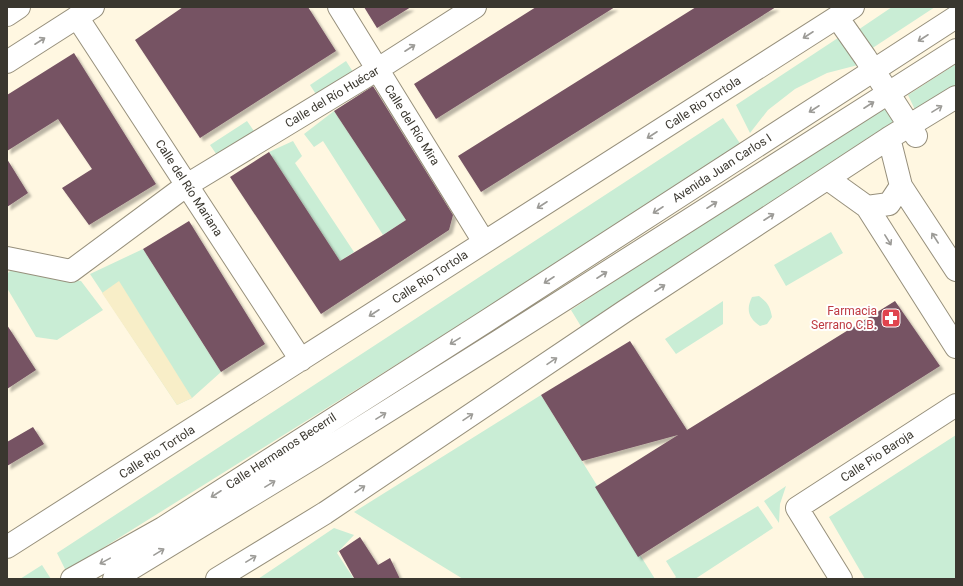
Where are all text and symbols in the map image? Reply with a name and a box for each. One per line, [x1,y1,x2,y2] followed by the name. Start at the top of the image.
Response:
[803,31,814,40] one-way arrow
[918,34,929,42] one-way arrow
[34,36,46,44] one-way arrow
[405,44,416,53] one-way arrow
[282,63,382,131] street label: Calle del Río Huécar
[663,73,743,133] street label: Calle Rio Tortola
[382,82,442,168] street label: Calle del Río Mira
[863,101,874,109] one-way arrow
[931,104,943,112] one-way arrow
[808,105,820,113] one-way arrow
[670,131,774,205] street label: Avenida Juan Carlos I
[646,132,658,140] one-way arrow
[153,137,225,239] street label: Calle del Río Mariana
[706,201,717,209] one-way arrow
[536,202,548,210] one-way arrow
[653,206,664,214] one-way arrow
[763,213,774,221] one-way arrow
[930,232,938,244] one-way arrow
[883,234,892,245] one-way arrow
[390,247,470,307] street label: Calle Rio Tortola
[597,271,608,279] one-way arrow
[543,277,555,285] one-way arrow
[654,284,665,292] one-way arrow
[811,304,877,332] place label: Farmacia Serrano C.B.
[880,307,902,329] pharmacy icon: Farmacia Serrano C.B.
[369,309,380,317] one-way arrow
[449,337,461,345] one-way arrow
[546,356,558,364] one-way arrow
[223,410,339,492] street label: Calle Hermanos Becerril
[375,411,387,419] one-way arrow
[463,413,474,421] one-way arrow
[117,422,197,482] street label: Calle Rio Tortola
[838,427,916,485] street label: Calle Pio Baroja
[265,480,276,488] one-way arrow
[355,485,366,493] one-way arrow
[210,490,222,498] one-way arrow
[153,547,165,555] one-way arrow
[245,554,256,563] one-way arrow
[99,557,111,565] one-way arrow

